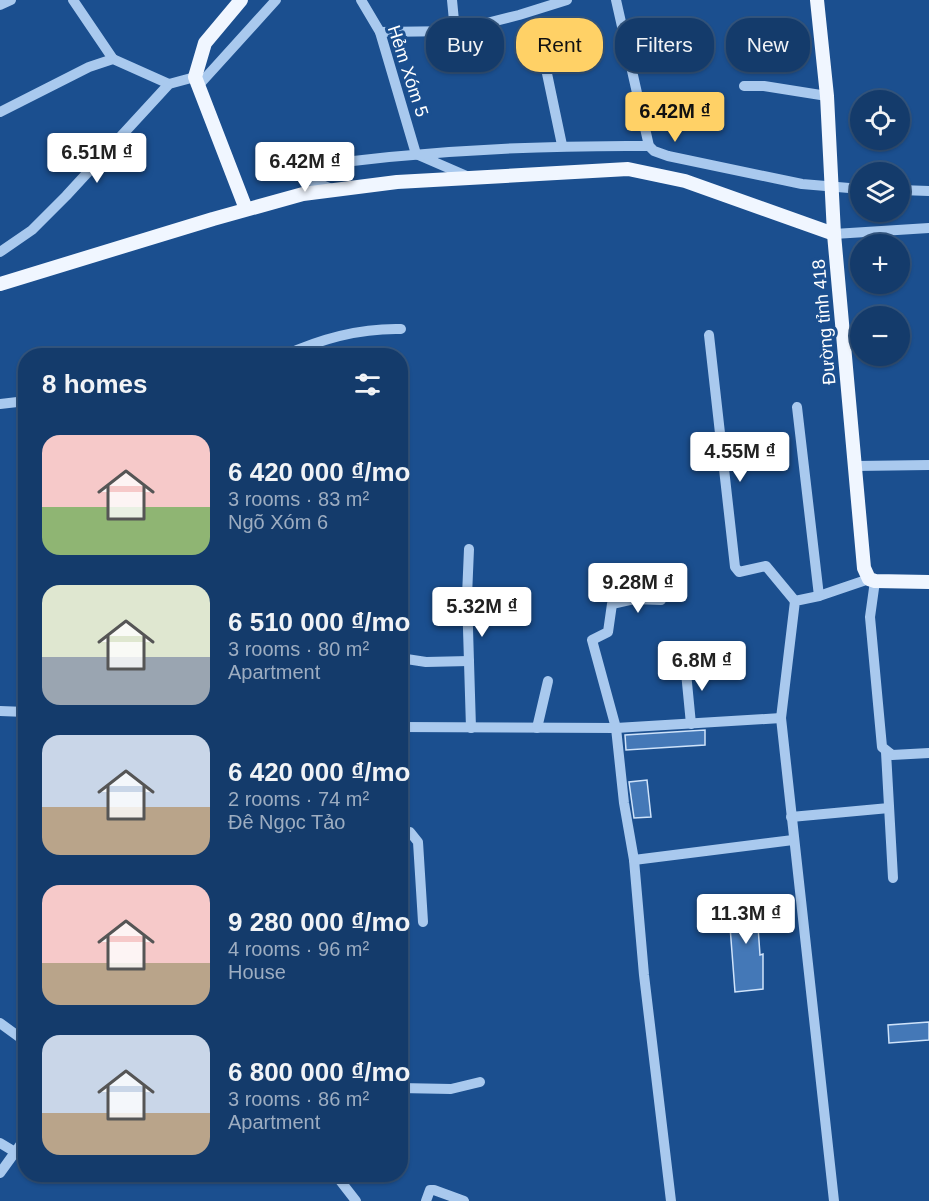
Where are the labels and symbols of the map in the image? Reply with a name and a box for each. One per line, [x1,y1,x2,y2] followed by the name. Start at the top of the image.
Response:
[384,23,432,119] street label: Hẻm Xóm 5
[620,92,730,143] pin: 6.42M ₫
[42,133,152,184] pin: 6.51M ₫
[250,142,360,193] pin: 6.42M ₫
[809,258,839,386] street label: Đường tỉnh 418
[685,432,795,483] pin: 4.55M ₫
[583,563,693,614] pin: 9.28M ₫
[427,587,537,638] pin: 5.32M ₫
[653,641,751,692] pin: 6.8M ₫
[691,894,801,945] pin: 11.3M ₫

